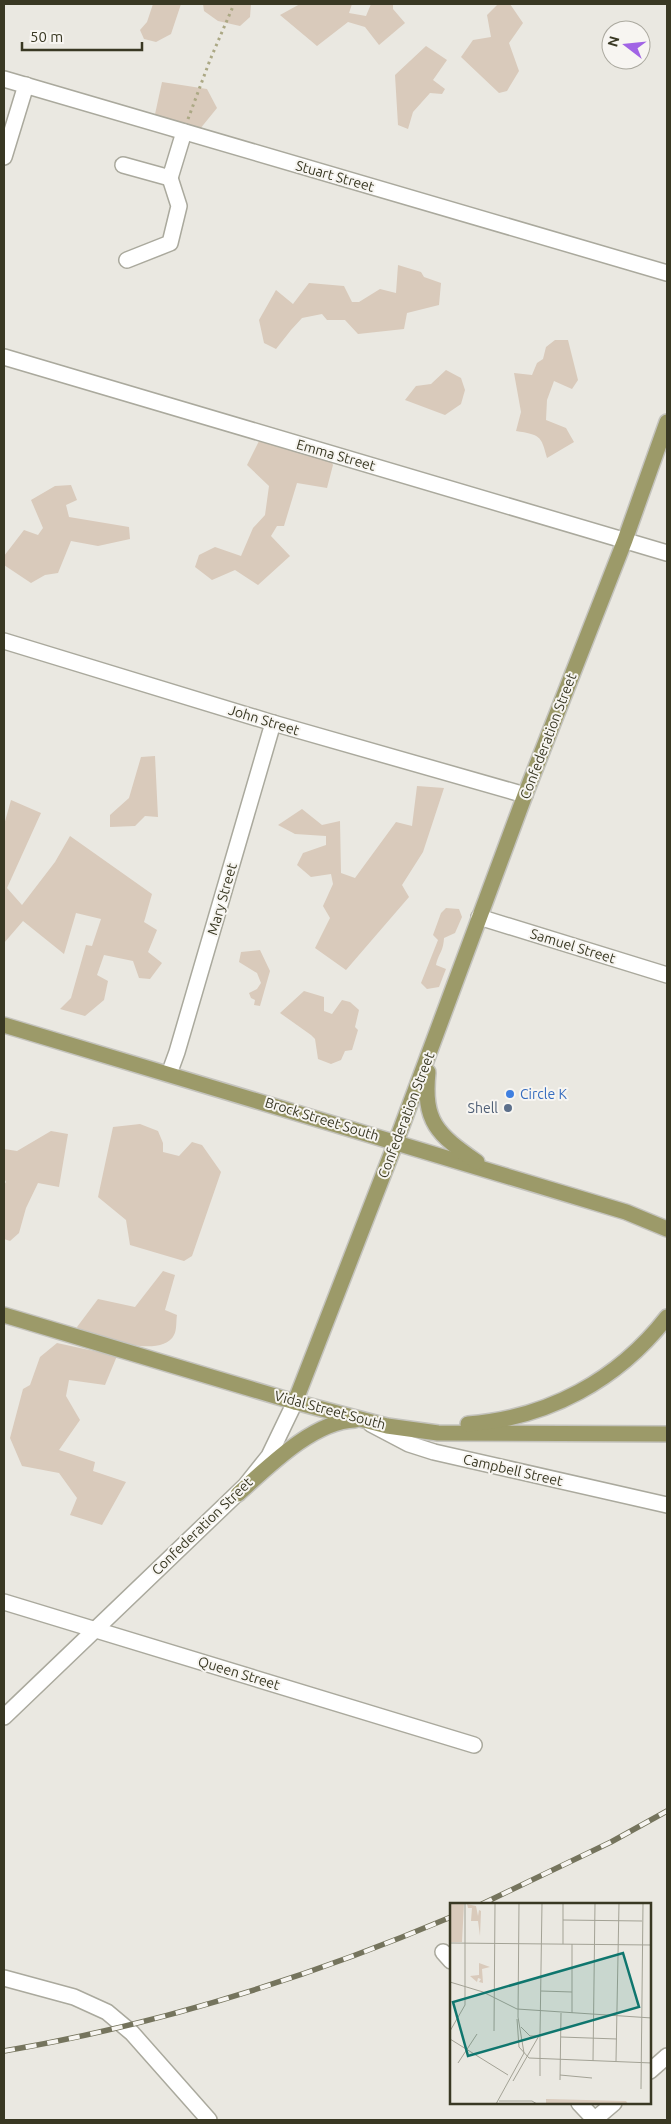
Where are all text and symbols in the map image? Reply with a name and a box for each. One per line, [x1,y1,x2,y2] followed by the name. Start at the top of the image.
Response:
[22,20,142,52] scale bar
[601,20,651,70] north arrow
[30,28,63,45] text: 50 m
[604,34,623,49] text: N
[294,157,377,195] street label: Stuart Street
[295,436,378,474] street label: Emma Street
[517,670,580,801] street label: Confederation Street
[227,702,302,739] street label: John Street
[204,861,240,937] street label: Mary Street
[528,925,618,967] street label: Samuel Street
[375,1049,438,1180] street label: Confederation Street
[520,1086,567,1102] place label: Circle K
[504,1088,516,1100] marker: Circle K
[263,1094,381,1144] street label: Brock Street South
[468,1100,498,1116] place label: Shell
[502,1102,514,1114] marker: Shell
[273,1387,387,1433] street label: Vidal Street South
[462,1451,565,1489] street label: Campbell Street
[148,1474,256,1578] street label: Confederation Street
[196,1653,282,1693] street label: Queen Street
[450,1903,651,2104] inset map

